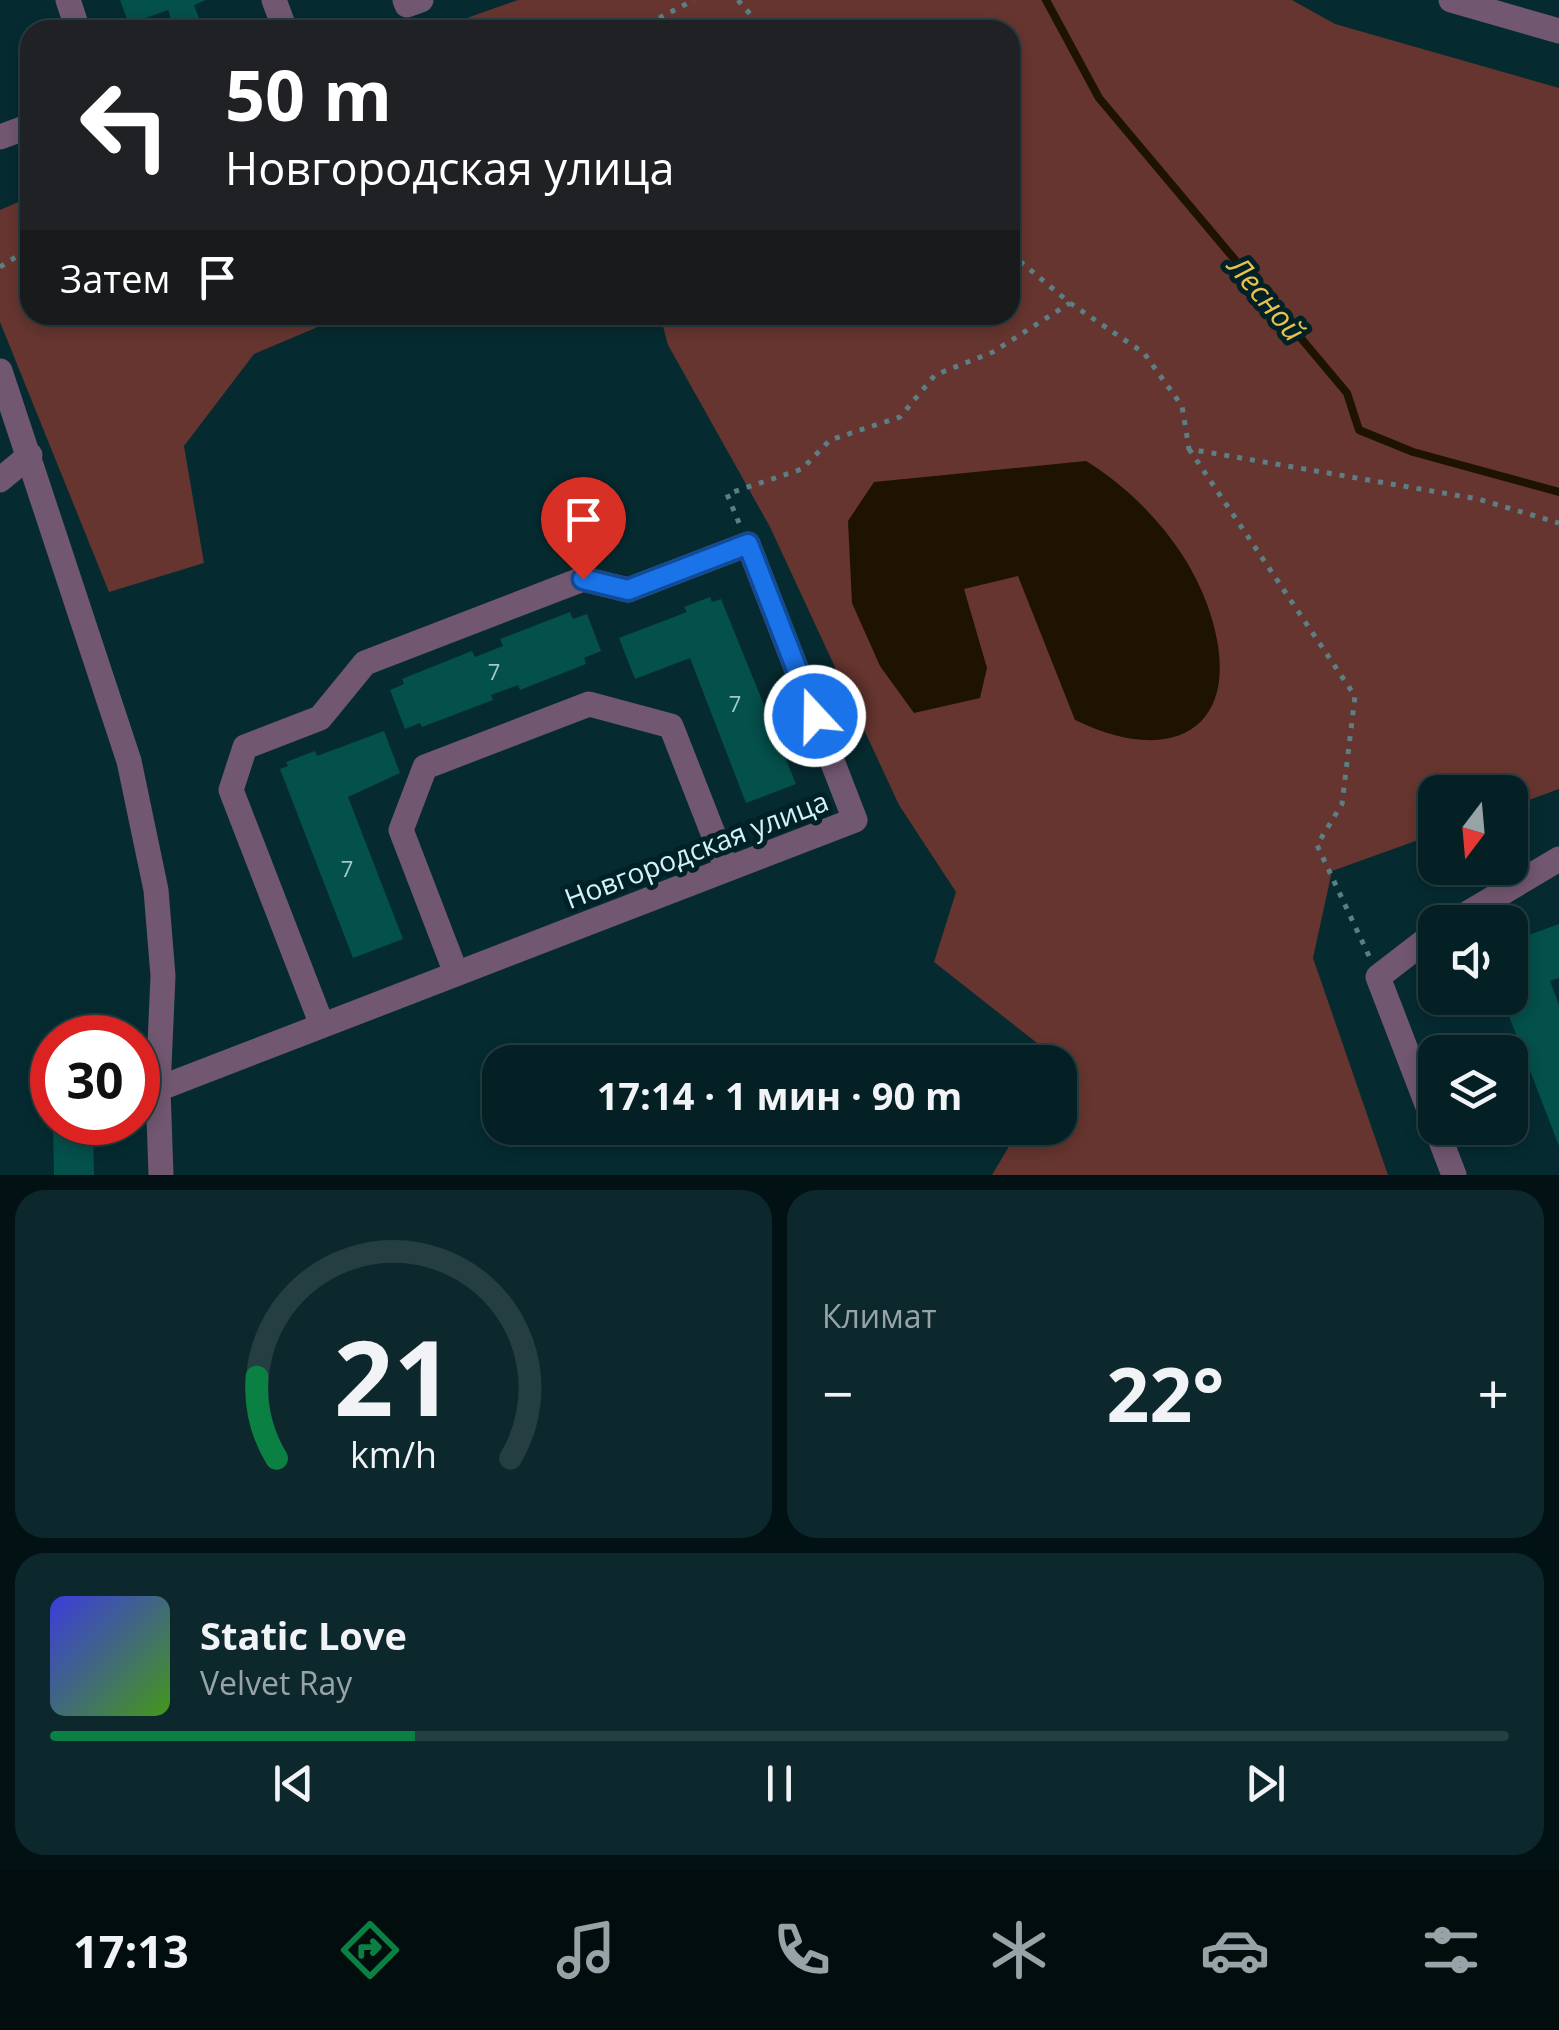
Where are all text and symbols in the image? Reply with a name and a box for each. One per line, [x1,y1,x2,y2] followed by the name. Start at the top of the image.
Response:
[225,46,392,142] text: 50 m
[60,60,190,190] icon: left
[225,137,675,198] text: Новгородская улица
[1218,246,1315,350] water label: Лесной
[190,250,245,305] icon: arrive
[60,252,170,304] text: Затем
[541,477,626,580] pin
[556,492,611,547] icon: arrive
[488,656,500,686] house number: 7
[763,664,867,768] position arrow
[729,688,741,718] house number: 7
[1418,775,1528,885] north arrow
[1418,775,1528,1145] map controls
[559,781,833,917] street label: Новгородская улица
[341,853,353,883] house number: 7
[1418,905,1528,1015] button: sound
[30,1015,160,1145] speed limit sign: 30
[1418,1035,1528,1145] button: layers
[597,1069,962,1121] text: 17:14 · 1 мин · 90 m
[822,1294,936,1337] text: Климат
[334,1305,453,1446] text: 21
[1107,1342,1224,1444] text: 22°
[822,1355,853,1430] text: −
[1478,1355,1509,1430] text: +
[350,1430,437,1478] text: km/h
[200,1609,407,1661] text: Static Love
[200,1661,352,1704] text: Velvet Ray
[266,1756,321,1811] icon: previous
[752,1756,807,1811] icon: pause
[1238,1756,1293,1811] icon: next
[335,1915,405,1985] icon: directions
[551,1915,621,1985] icon: music
[767,1915,837,1985] icon: phone
[984,1915,1054,1985] icon: climate
[1200,1915,1270,1985] icon: car
[1416,1915,1486,1985] icon: filters
[73,1920,189,1981] text: 17:13

